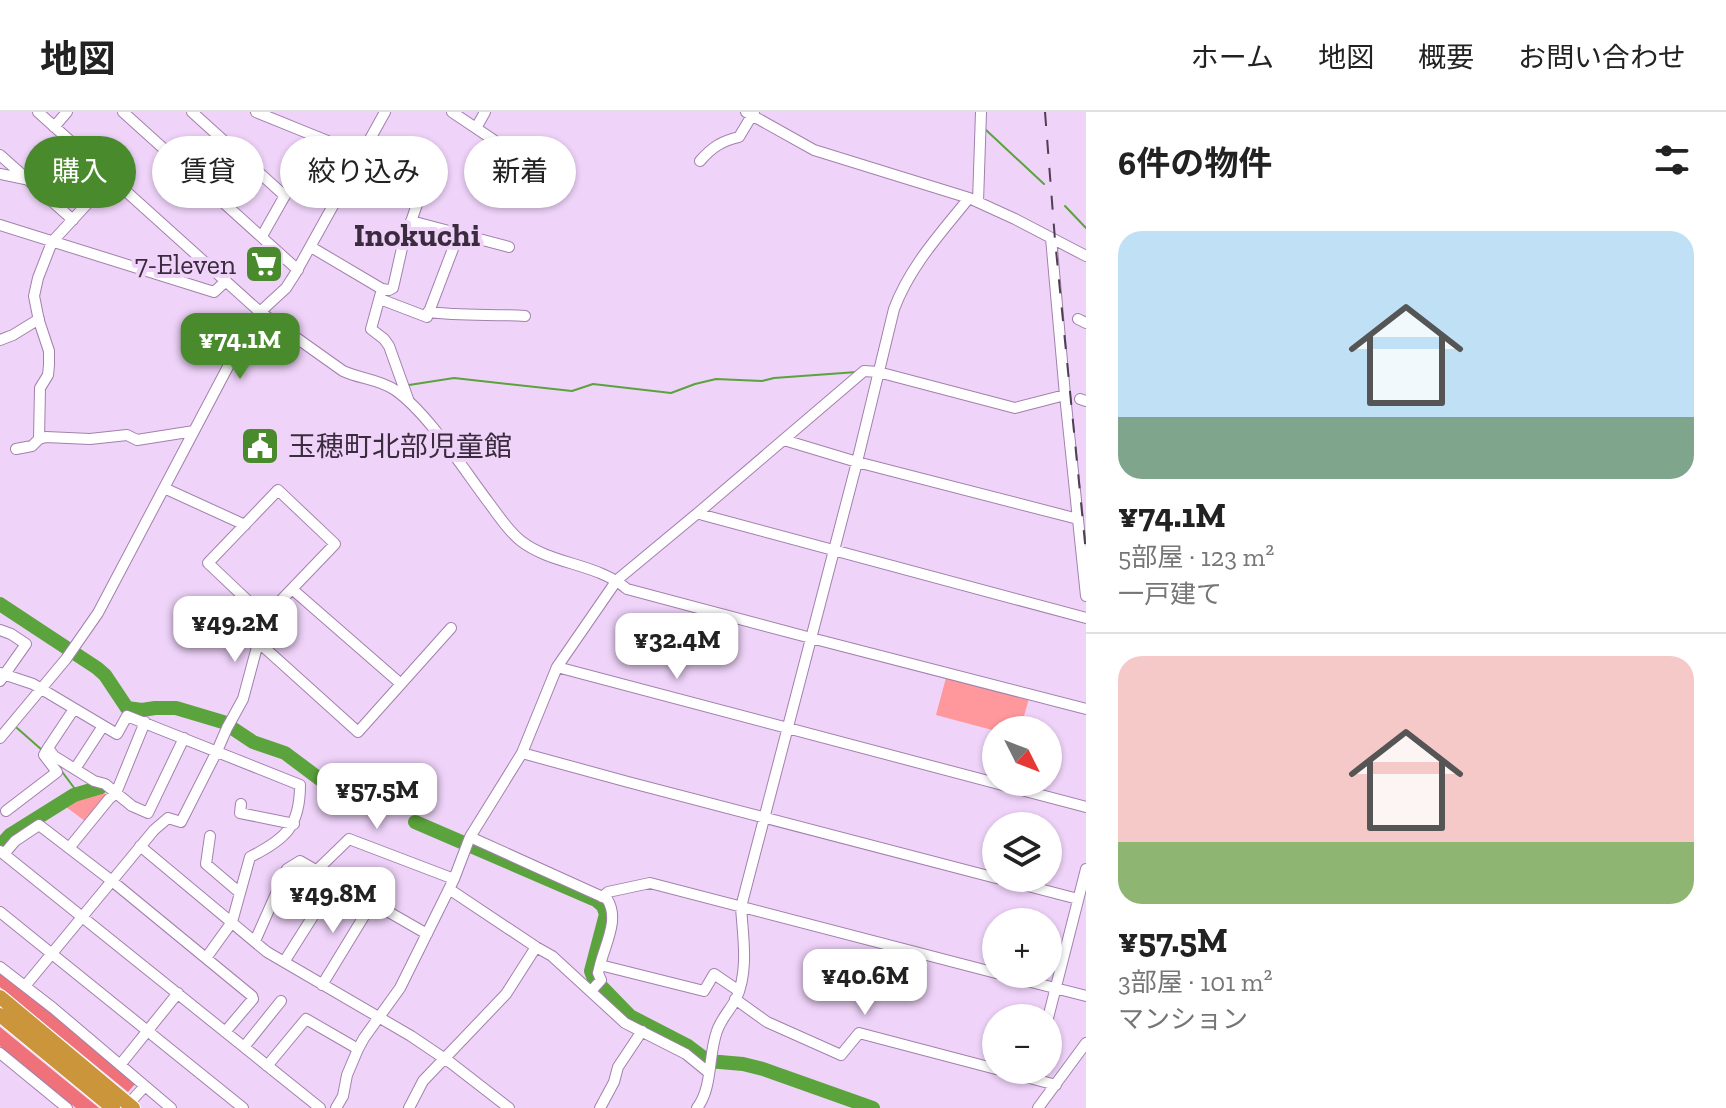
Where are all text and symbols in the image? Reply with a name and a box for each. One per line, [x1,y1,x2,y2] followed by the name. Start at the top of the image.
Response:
[40,36,116,82] text: 地図
[1191,41,1274,74] text: ホーム
[1318,41,1374,74] text: 地図
[1418,41,1474,74] text: 概要
[1518,41,1686,74] text: お問い合わせ
[24,136,136,208] chip: 購入
[152,136,264,208] chip: 賃貸
[280,136,448,208] chip: 絞り込み
[464,136,576,208] chip: 新着
[1650,138,1694,182] icon: filters
[1118,143,1272,184] text: 6件の物件
[354,216,480,254] district label: Inokuchi
[243,243,285,285] supermarket icon: 7-Eleven
[135,248,236,281] place label: 7-Eleven
[1334,283,1478,427] icon: home
[175,313,305,381] pin: ¥74.1M
[199,323,281,355] text: ¥74.1M
[239,425,281,467] public building icon: 玉穂町北部児童館
[288,430,512,463] place label: 玉穂町北部児童館
[1118,495,1226,536] text: ¥74.1M
[1118,541,1274,573] text: 5部屋 · 123 m²
[1118,578,1222,610] text: 一戸建て
[170,596,300,664] pin: ¥49.2M
[191,606,279,638] text: ¥49.2M
[612,613,742,681] pin: ¥32.4M
[633,623,721,655] text: ¥32.4M
[1334,708,1478,852] icon: home
[982,716,1062,796] north arrow
[982,716,1062,1084] map controls
[312,763,442,831] pin: ¥57.5M
[335,773,419,805] text: ¥57.5M
[982,812,1062,892] button: layers
[268,867,398,935] pin: ¥49.8M
[289,877,377,909] text: ¥49.8M
[982,908,1062,988] button: +
[1118,920,1228,961] text: ¥57.5M
[800,949,930,1017] pin: ¥40.6M
[821,959,909,991] text: ¥40.6M
[1118,966,1273,998] text: 3部屋 · 101 m²
[1118,1003,1248,1035] text: マンション
[982,1004,1062,1084] button: −

